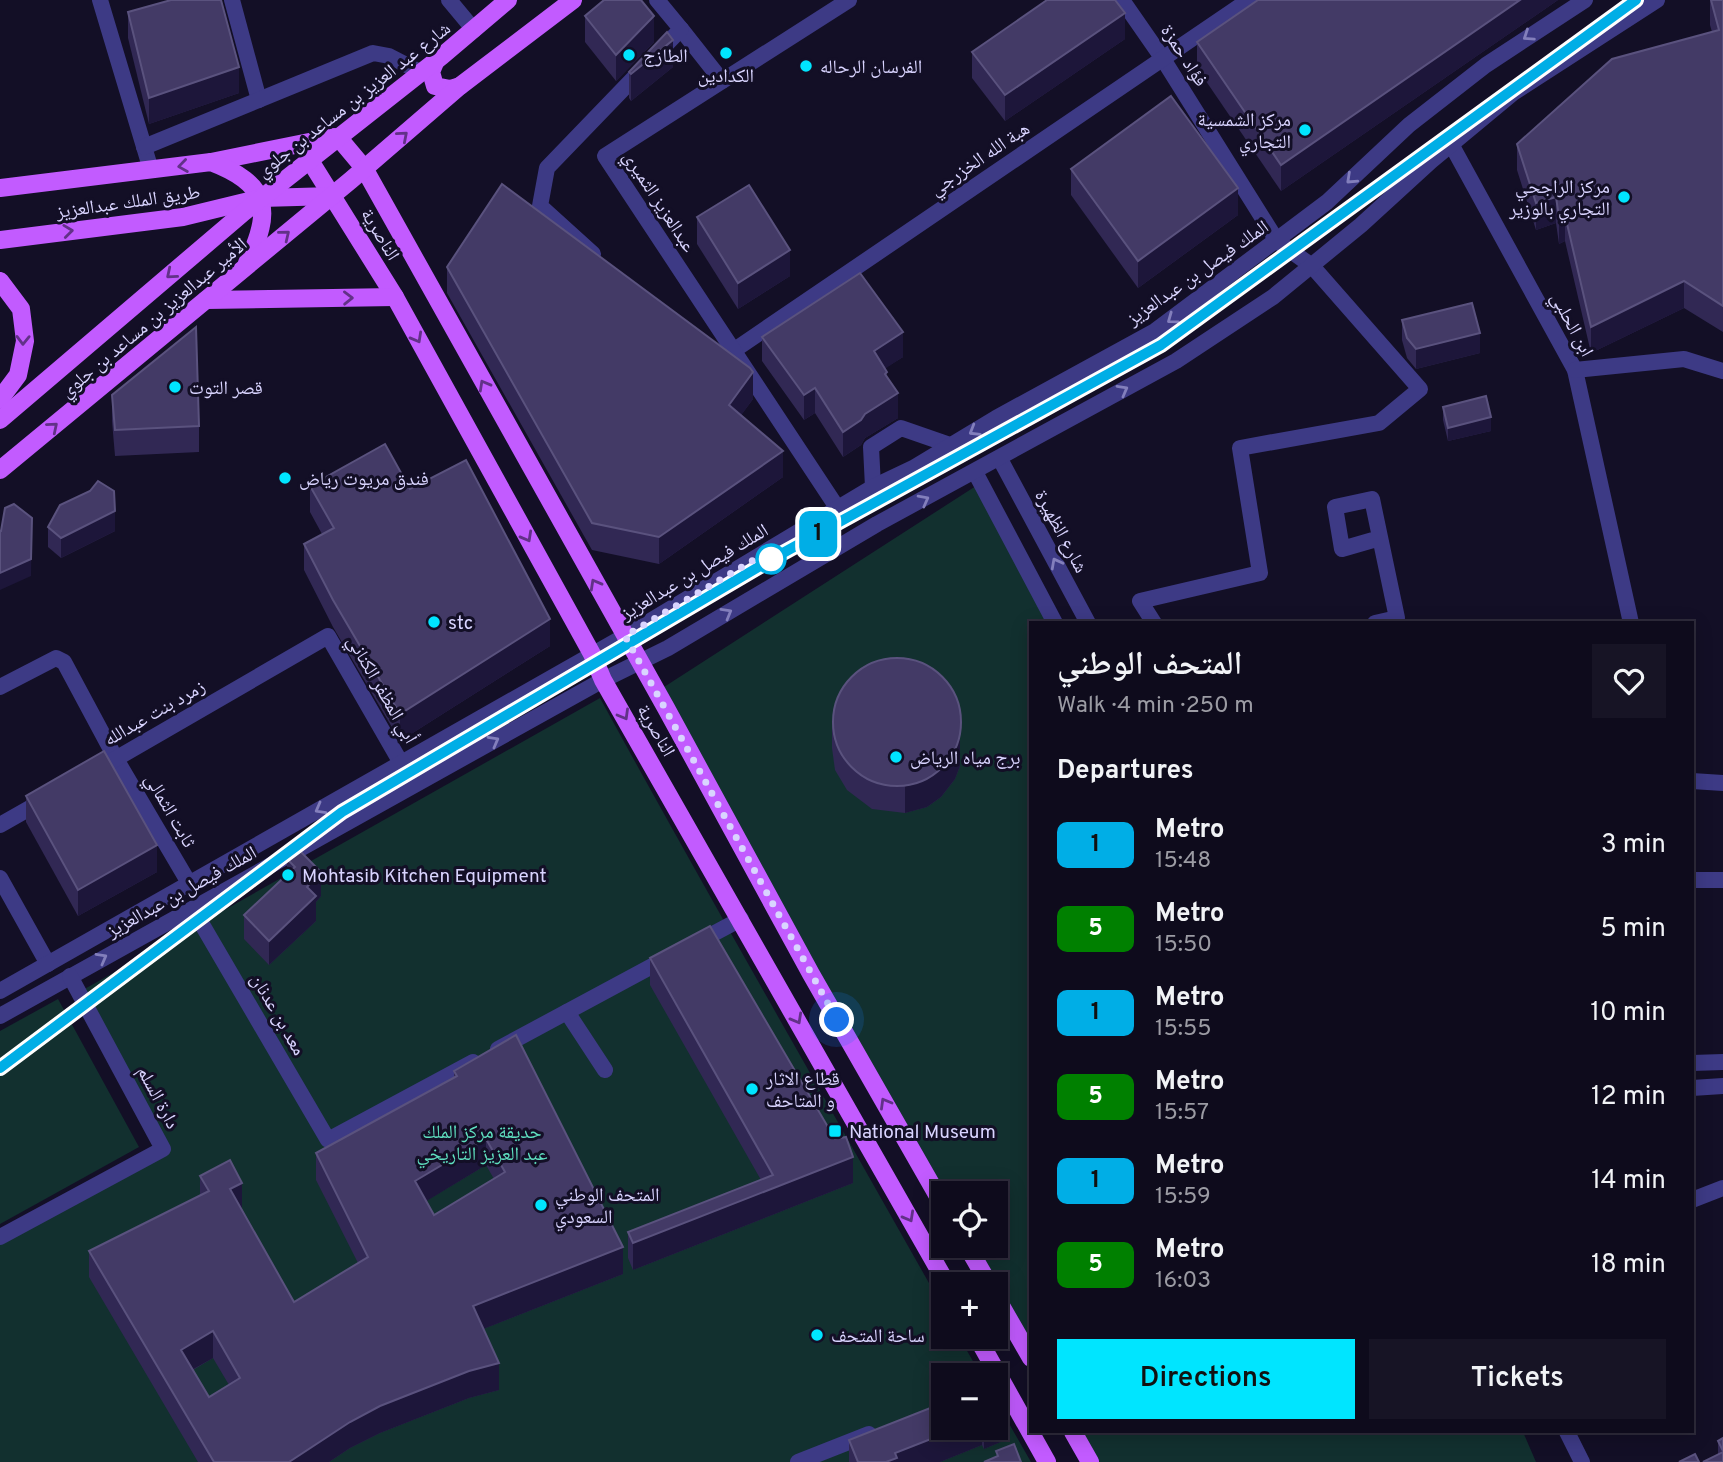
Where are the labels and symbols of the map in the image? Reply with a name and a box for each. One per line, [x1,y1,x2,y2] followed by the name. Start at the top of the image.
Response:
[252,17,457,185] street label: شارع عبد العزيز بن مساعد بن جلوي
[1154,21,1212,92] street label: فؤاد حمزة
[1522,28,1535,41] one-way arrow
[643,45,688,69] place label: الطازج
[718,45,734,61] marker: الكدادين
[621,47,637,63] marker: الطازج
[820,56,922,80] place label: الفرسان الرحاله
[798,58,814,74] marker: الفرسان الرحاله
[698,65,754,89] place label: الكدادين
[1198,109,1291,157] place label: مركز الشمسية التجاري
[925,117,1036,204] street label: هبة الله الخزرجي
[1297,122,1313,138] marker: مركز الشمسية التجاري
[395,132,408,144] one-way arrow
[615,147,700,259] street label: عبدالعزيز الثميري
[177,158,189,173] one-way arrow
[1346,171,1359,184] one-way arrow
[1508,176,1610,224] place label: مركز الراجحي التجاري بالوزير
[54,181,202,225] street label: طريق الملك عبدالعزيز
[1616,189,1632,205] marker: مركز الراجحي التجاري بالوزير
[354,205,404,265] street label: الناصرية
[1122,216,1274,332] street label: الملك فيصل بن عبدالعزيز
[62,224,74,239] one-way arrow
[276,231,289,243] one-way arrow
[56,233,254,405] street label: الأمير عبدالعزيز بن مساعد بن جلوي
[166,266,179,278] one-way arrow
[1543,288,1598,362] street label: ابن الحلبي
[343,290,353,306] one-way arrow
[1167,311,1179,323] one-way arrow
[409,331,422,343] one-way arrow
[15,335,31,346] one-way arrow
[189,377,263,401] place label: قصر التوت
[167,379,183,395] marker: قصر التوت
[479,380,492,392] one-way arrow
[1116,385,1129,398] one-way arrow
[968,422,981,435] one-way arrow
[44,423,57,435] one-way arrow
[299,468,429,492] place label: فندق مريوت رياض
[277,470,293,486] marker: فندق مريوت رياض
[1028,486,1092,578] street label: شارع الظهيرة
[917,494,929,508] one-way arrow
[795,511,841,557] line badge: 1
[616,519,773,627] street label: الملك فيصل بن عبدالعزيز
[519,530,532,543] one-way arrow
[756,544,786,574] unlabelled marker
[1051,558,1064,570] one-way arrow
[590,578,603,591] one-way arrow
[720,608,733,621] one-way arrow
[448,612,473,636] place label: stc
[426,614,442,630] marker: stc
[339,631,423,749] street label: أبي المظفر الكناني
[100,675,210,752] street label: زمرد بنت عبدالله
[631,700,680,762] street label: الناصرية
[615,707,628,720] one-way arrow
[487,736,499,749] one-way arrow
[910,747,1020,771] place label: برج مياه الرياض
[888,749,904,765] marker: برج مياه الرياض
[137,770,200,853] street label: ثابت الثمالي
[314,801,327,814] one-way arrow
[102,842,261,944] street label: الملك فيصل بن عبدالعزيز
[302,865,547,889] place label: Mohtasib Kitchen Equipment
[280,867,296,883] marker: Mohtasib Kitchen Equipment
[95,953,108,967] one-way arrow
[244,970,310,1060] street label: معد بن عدنان
[819,1002,854,1037] your location
[789,1011,802,1024] one-way arrow
[131,1062,184,1134] street label: دارة السلم
[765,1068,840,1114] place label: قطاع الاثار و المتاحف
[744,1081,760,1097] marker: قطاع الاثار و المتاحف
[880,1098,893,1111] one-way arrow
[416,1121,548,1169] park label: حديقة مركز الملك عبد العزيز التاريخي
[849,1121,996,1145] place label: National Museum
[827,1123,843,1139] marker: National Museum
[555,1184,659,1232] place label: المتحف الوطني السعودي
[533,1197,549,1213] marker: المتحف الوطني السعودي
[901,1209,914,1222] one-way arrow
[831,1325,925,1349] place label: ساحة المتحف
[809,1327,825,1343] marker: ساحة المتحف

